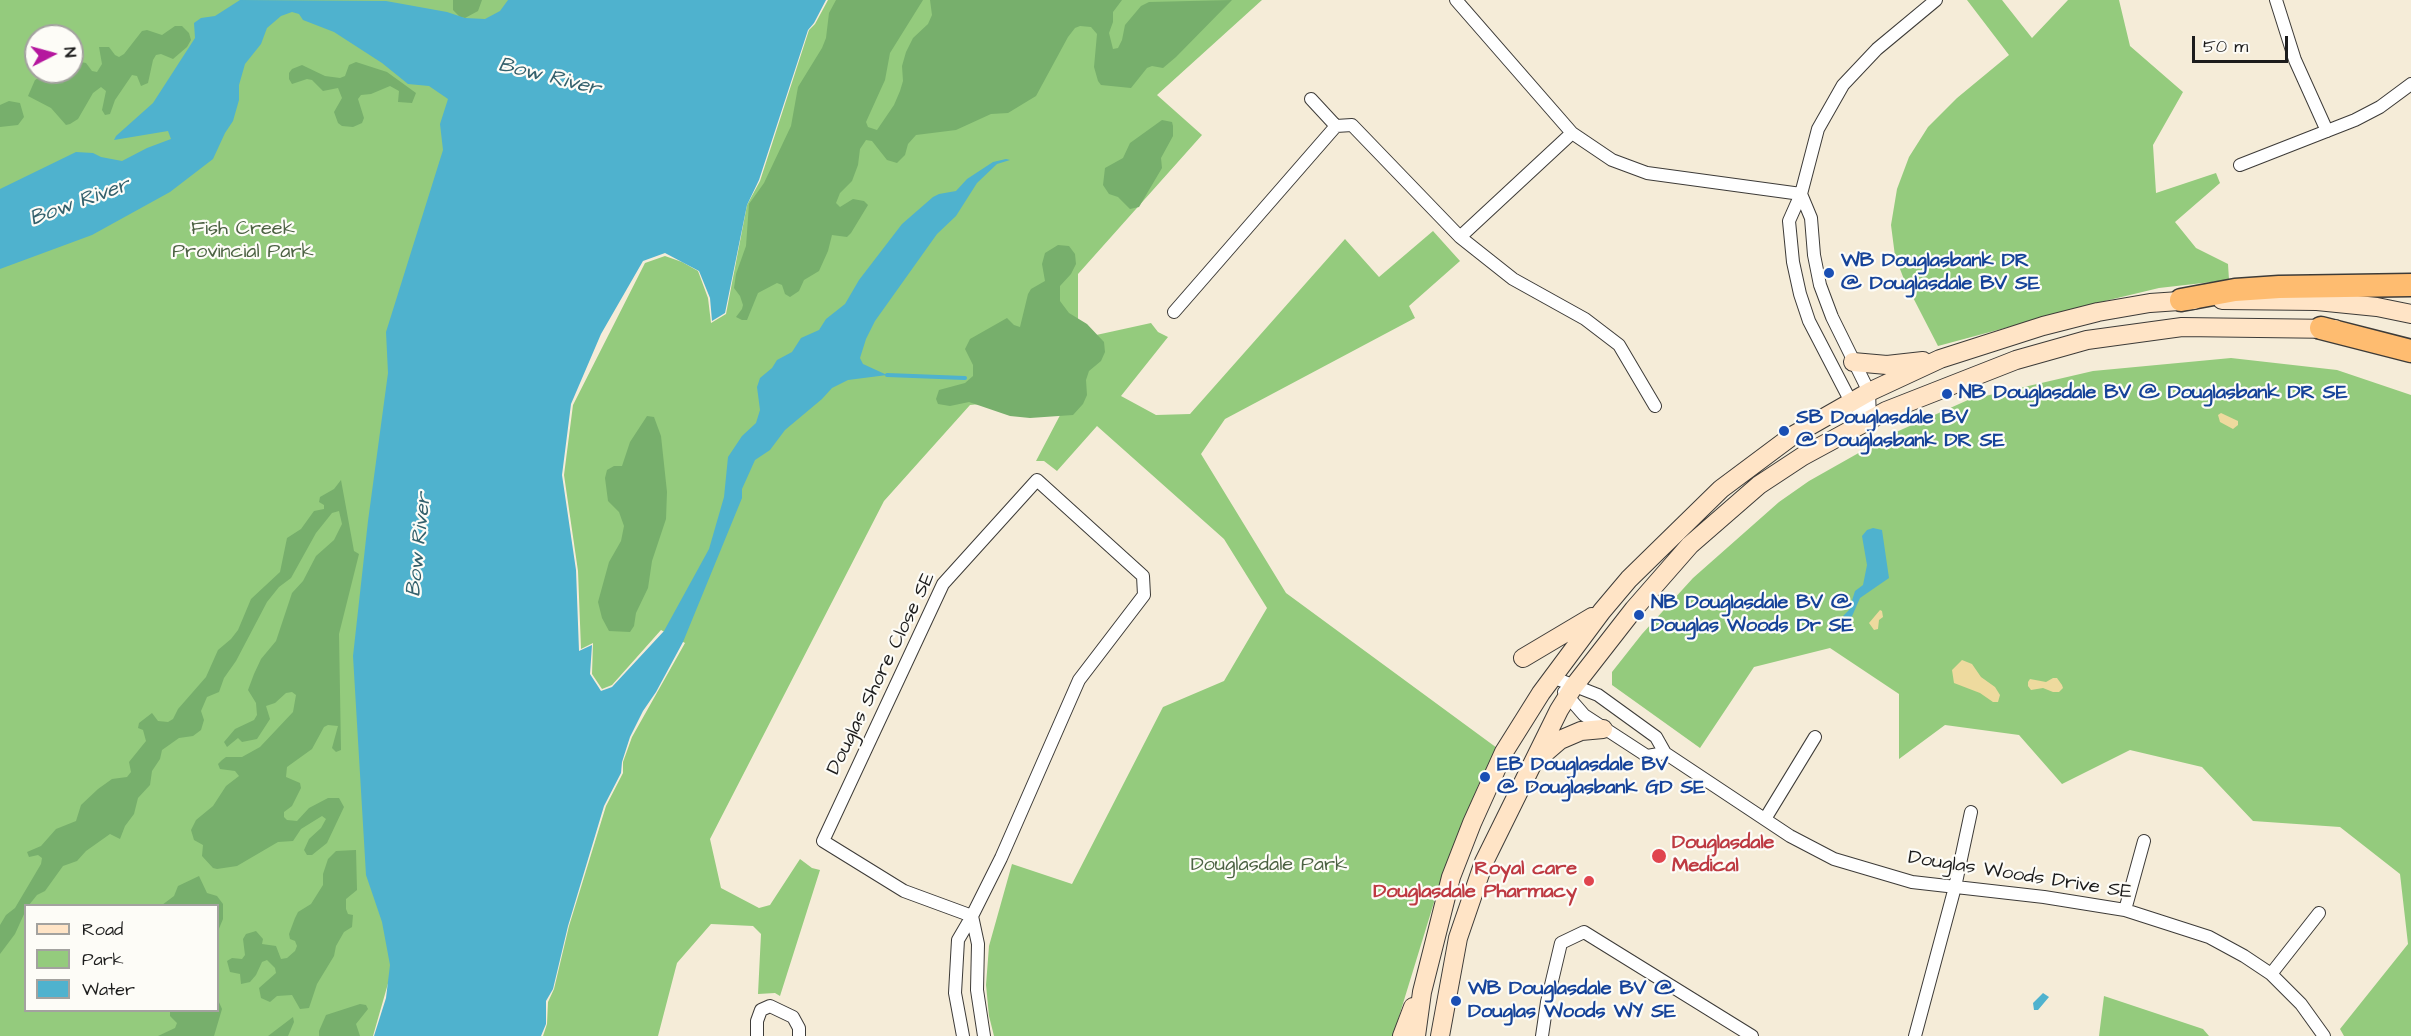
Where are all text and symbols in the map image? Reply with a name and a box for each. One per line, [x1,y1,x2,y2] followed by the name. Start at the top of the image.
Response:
[24,24,84,84] north arrow
[2195,24,2291,62] scale bar
[2203,34,2248,59] text: 50 m
[58,46,81,58] text: N
[495,53,603,103] water label: Bow River
[27,173,133,233] water label: Bow River
[172,218,314,265] park label: Fish Creek Provincial Park
[1841,250,2040,297] place label: WB Douglasbank DR @ Douglasdale BV SE
[1822,266,1836,280] marker: WB Douglasbank DR @ Douglasdale BV SE
[1959,382,2348,406] place label: NB Douglasdale BV @ Douglasbank DR SE
[1940,387,1954,401] marker: NB Douglasdale BV @ Douglasbank DR SE
[1796,407,2005,454] place label: SB Douglasdale BV @ Douglasbank DR SE
[1777,424,1791,438] marker: SB Douglasdale BV @ Douglasbank DR SE
[402,492,438,598] water label: Bow River
[823,569,941,779] street label: Douglas Shore Close SE
[1651,592,1853,639] place label: NB Douglasdale BV @ Douglas Woods Dr SE
[1632,608,1646,622] marker: NB Douglasdale BV @ Douglas Woods Dr SE
[1497,754,1705,801] place label: EB Douglasdale BV @ Douglasbank GD SE
[1478,770,1492,784] marker: EB Douglasdale BV @ Douglasbank GD SE
[1672,832,1774,879] place label: Douglasdale Medical
[1906,846,2134,906] street label: Douglas Woods Drive SE
[1650,847,1668,865] marker: Douglasdale Medical
[1191,854,1347,878] park label: Douglasdale Park
[1373,858,1577,905] place label: Royal care Douglasdale Pharmacy
[1582,874,1596,888] marker: Royal care Douglasdale Pharmacy
[24,904,219,1012] legend
[82,917,123,942] text: Road
[82,947,124,972] text: Park
[82,977,135,1002] text: Water
[1468,978,1676,1025] place label: WB Douglasdale BV @ Douglas Woods WY SE
[1449,994,1463,1008] marker: WB Douglasdale BV @ Douglas Woods WY SE

